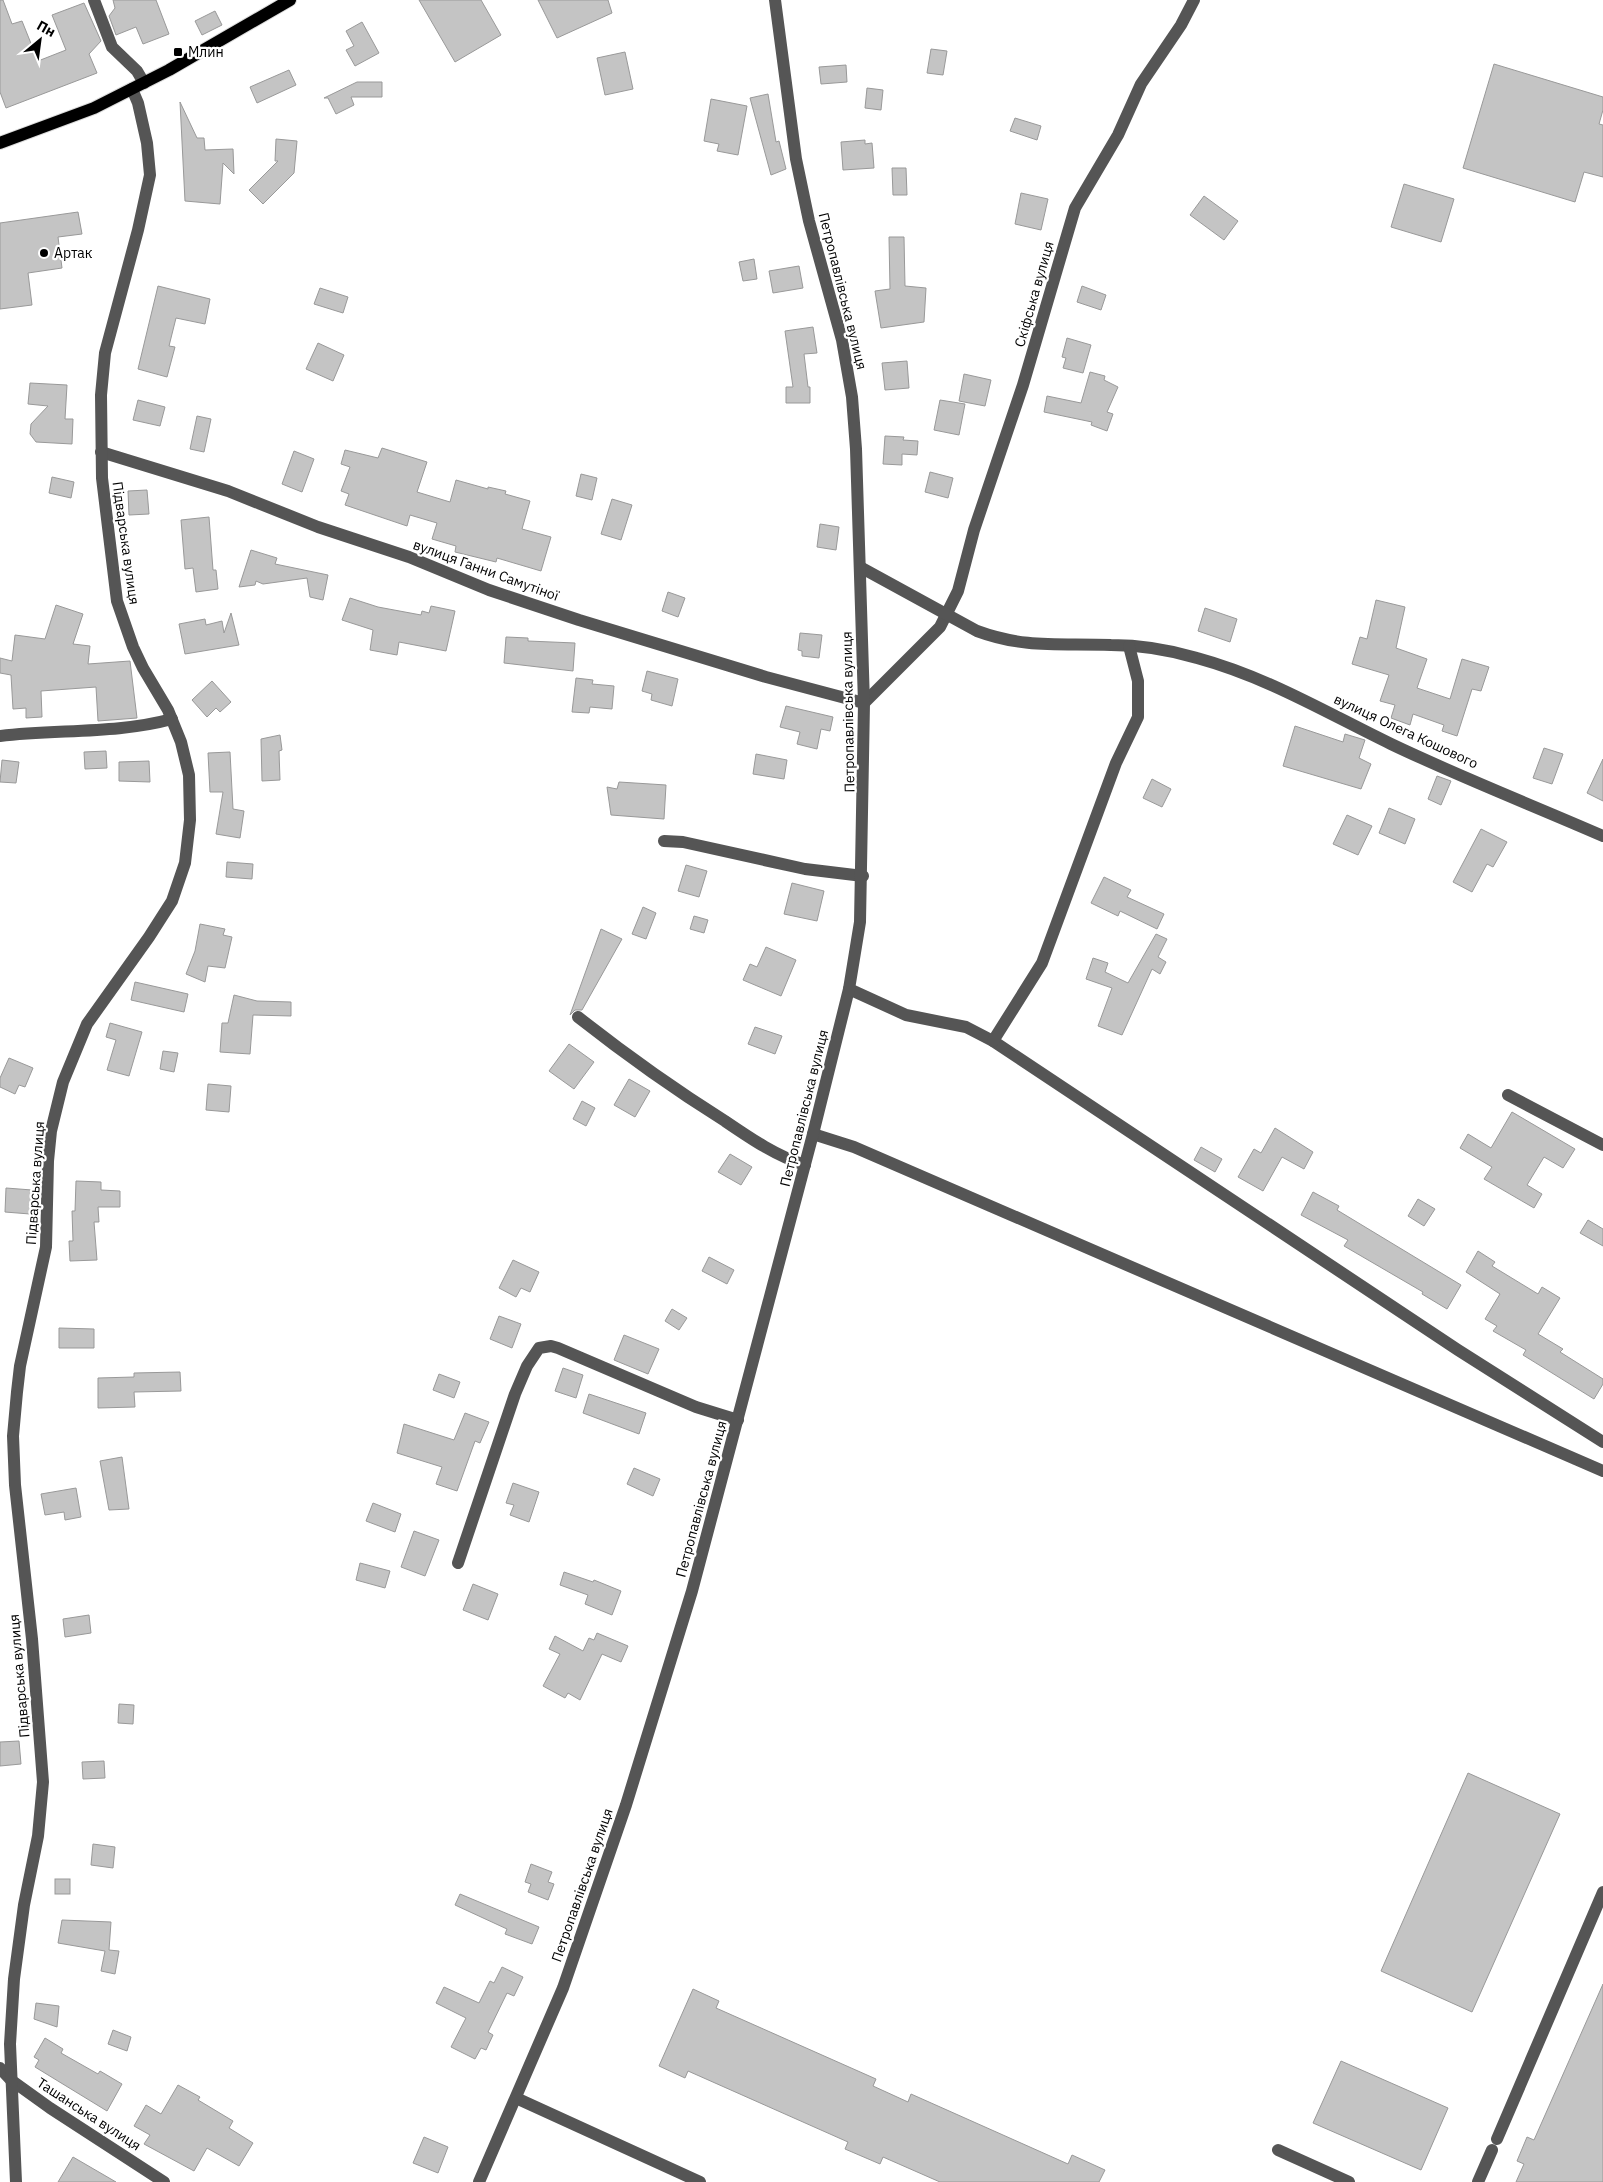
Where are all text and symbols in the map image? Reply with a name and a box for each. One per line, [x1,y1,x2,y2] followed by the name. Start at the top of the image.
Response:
[15,15,65,65] north arrow
[34,16,59,41] text: Пн
[188,43,224,61] place label: Млин
[172,46,184,58] marker: Млин
[815,211,871,371] street label: Петропавлівська вулиця
[1010,239,1058,349] street label: Скіфська вулиця
[54,244,93,262] place label: Артак
[38,247,50,259] marker: Артак
[108,480,144,606] street label: Підварська вулиця
[411,535,562,605] street label: вулиця Ганни Самутіної
[838,631,858,793] street label: Петропавлівська вулиця
[1331,690,1481,772] street label: вулиця Олега Кошового
[776,1028,832,1188] street label: Петропавлівська вулиця
[22,1120,48,1246] street label: Підварська вулиця
[671,1419,731,1579] street label: Петропавлівська вулиця
[5,1613,33,1739] street label: Підварська вулиця
[547,1806,617,1964] street label: Петропавлівська вулиця
[34,2074,144,2154] street label: Ташанська вулиця

